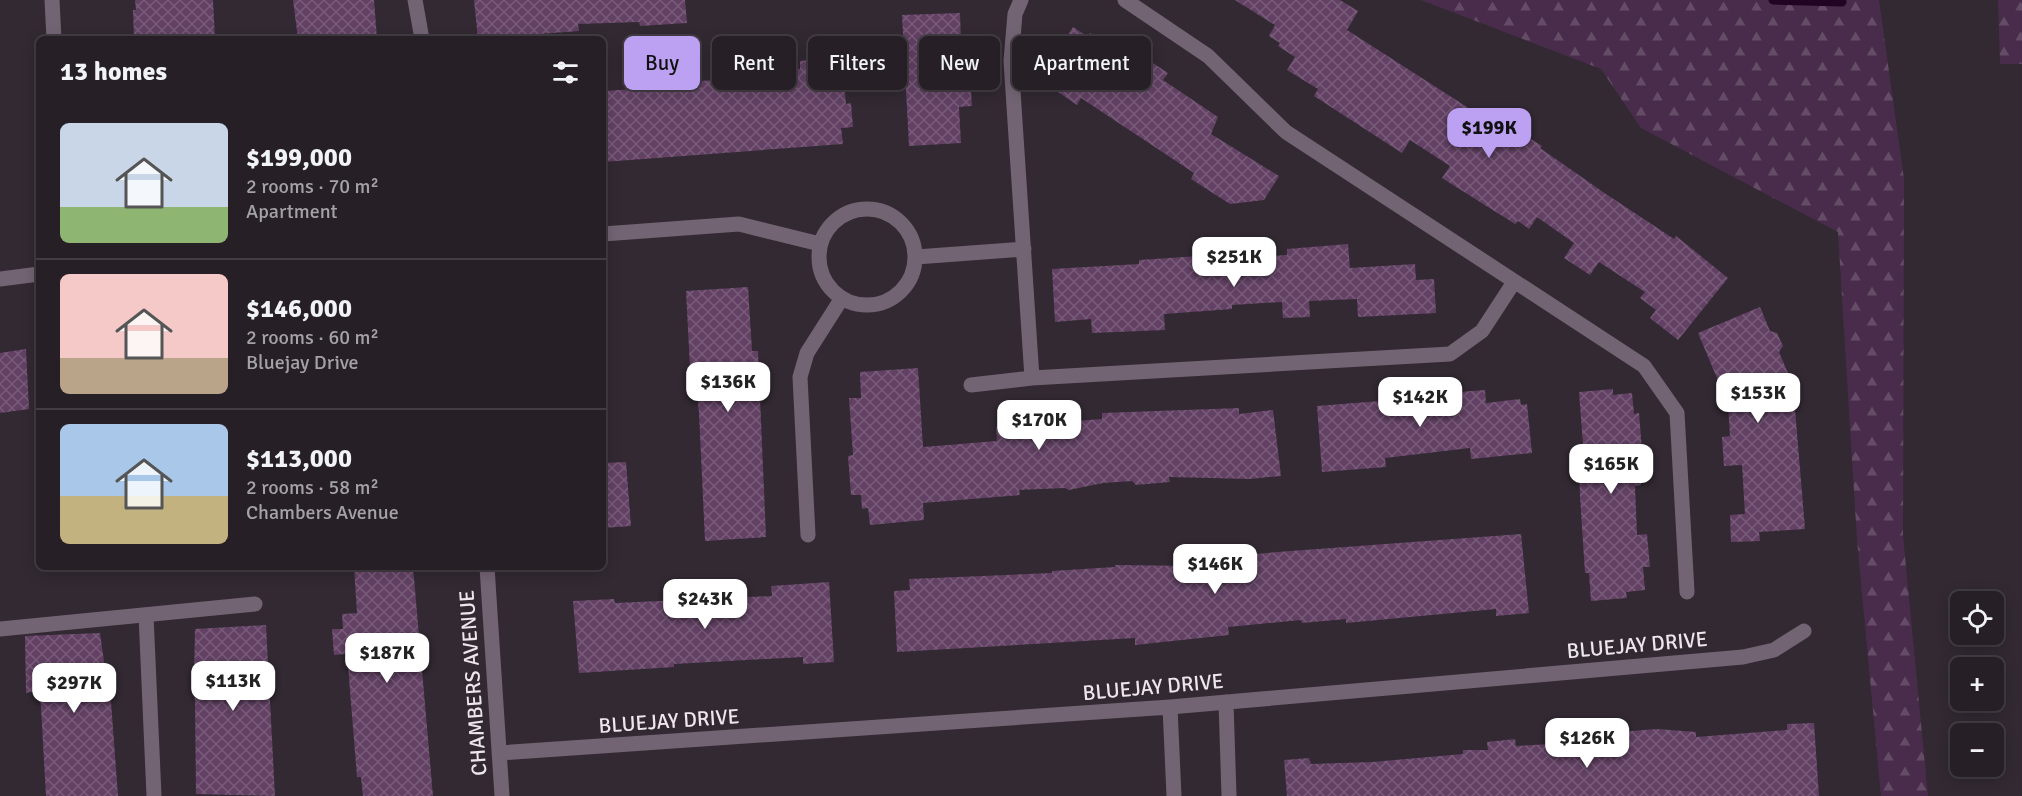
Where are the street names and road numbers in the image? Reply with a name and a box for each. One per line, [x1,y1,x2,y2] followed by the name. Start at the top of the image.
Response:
[454,589,492,777] street label: CHAMBERS AVENUE
[1565,626,1709,664] street label: BLUEJAY DRIVE
[1081,668,1225,706] street label: BLUEJAY DRIVE
[598,703,740,739] street label: BLUEJAY DRIVE

